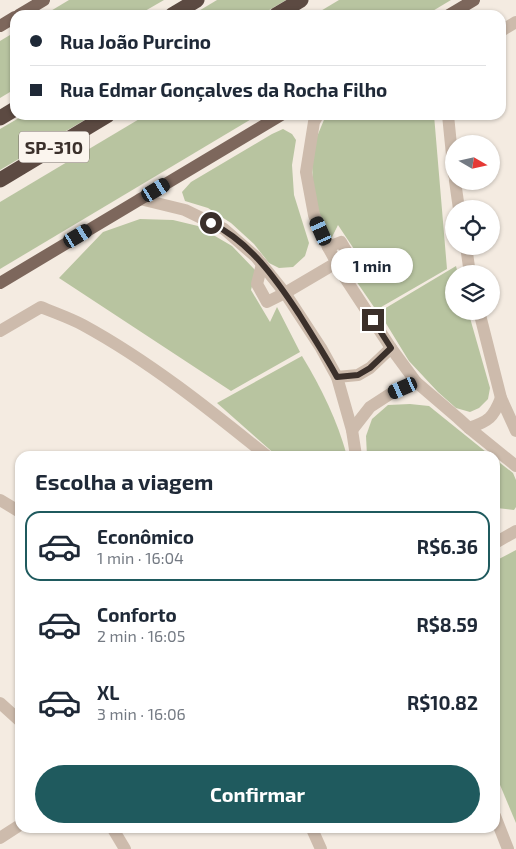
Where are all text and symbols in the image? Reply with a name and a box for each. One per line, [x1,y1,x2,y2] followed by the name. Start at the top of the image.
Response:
[60,30,211,53] text: Rua João Purcino
[60,78,387,101] text: Rua Edmar Gonçalves da Rocha Filho
[19,132,89,162] road number: SP-310
[445,135,500,190] north arrow
[445,135,500,320] map controls
[139,176,172,204] car
[445,200,500,255] button: locate
[200,212,222,234] route start
[308,214,333,248] car
[61,222,94,250] car
[332,248,414,282] callout: 1 min
[353,256,391,275] text: 1 min
[445,265,500,320] button: layers
[362,309,384,331] route end
[386,375,419,401] car
[35,468,213,494] text: Escolha a viagem
[37,524,82,569] icon: car
[97,525,194,548] text: Econômico
[417,535,478,558] text: R$6.36
[97,548,184,567] text: 1 min · 16:04
[37,602,82,647] icon: car
[97,603,177,626] text: Conforto
[417,613,478,636] text: R$8.59
[97,626,185,645] text: 2 min · 16:05
[37,680,82,725] icon: car
[97,681,119,704] text: XL
[407,691,478,714] text: R$10.82
[97,704,186,723] text: 3 min · 16:06
[35,765,480,823] button: Confirmar

